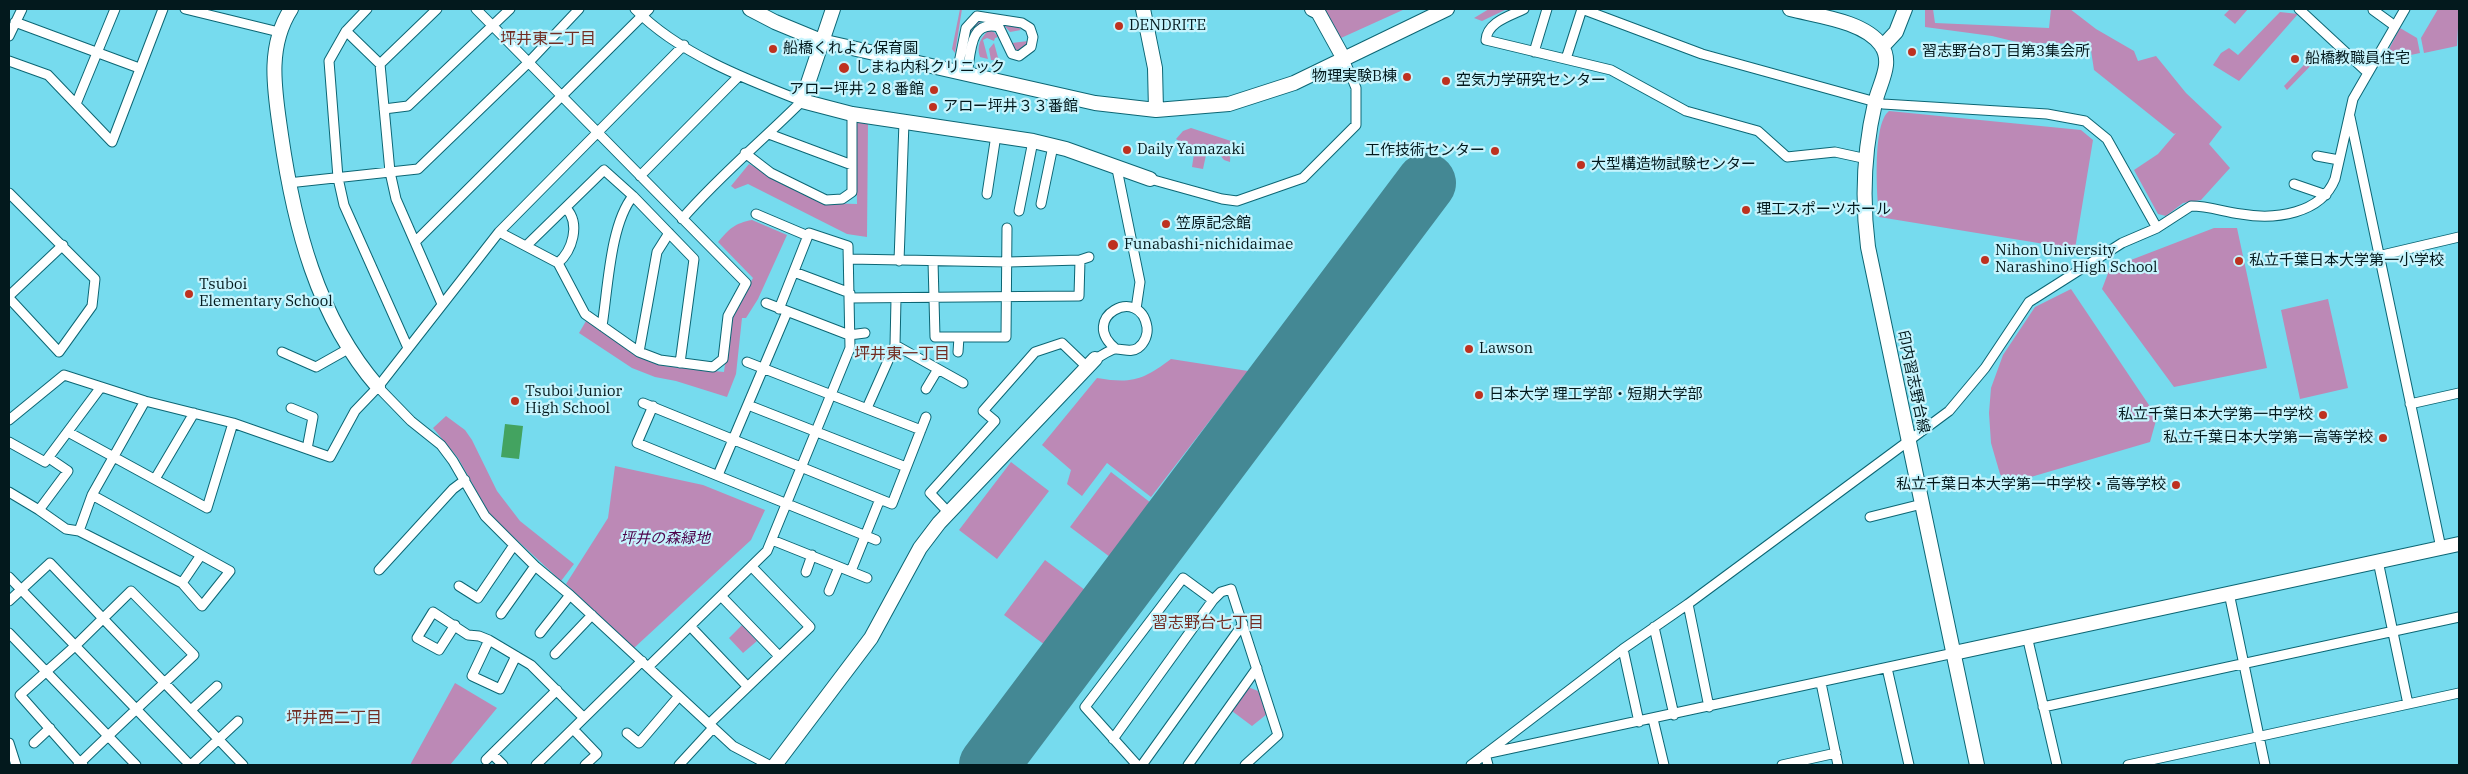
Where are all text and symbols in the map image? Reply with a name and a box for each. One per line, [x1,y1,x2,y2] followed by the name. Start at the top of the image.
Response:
[1129,17,1206,35] place label: DENDRITE
[1113,20,1125,32] marker: DENDRITE
[500,29,596,49] district label: 坪井東二丁目
[783,40,918,58] place label: 船橋くれよん保育園
[767,43,779,55] marker: 船橋くれよん保育園
[1922,43,2090,61] place label: 習志野台8丁目第3集会所
[1906,46,1918,58] marker: 習志野台8丁目第3集会所
[2305,50,2410,68] place label: 船橋教職員住宅
[2289,53,2301,65] marker: 船橋教職員住宅
[855,59,1005,77] place label: しまね内科クリニック
[837,61,851,75] marker: しまね内科クリニック
[1312,68,1397,86] place label: 物理実験B棟
[1401,71,1413,83] marker: 物理実験B棟
[1456,72,1606,90] place label: 空気力学研究センター
[1440,75,1452,87] marker: 空気力学研究センター
[789,81,924,99] place label: アロー坪井２８番館
[928,84,940,96] marker: アロー坪井２８番館
[943,98,1078,116] place label: アロー坪井３３番館
[927,101,939,113] marker: アロー坪井３３番館
[1137,141,1245,159] place label: Daily Yamazaki
[1365,142,1485,160] place label: 工作技術センター
[1121,144,1133,156] marker: Daily Yamazaki
[1489,145,1501,157] marker: 工作技術センター
[1591,156,1756,174] place label: 大型構造物試験センター
[1575,159,1587,171] marker: 大型構造物試験センター
[1756,201,1891,219] place label: 理工スポーツホール
[1740,204,1752,216] marker: 理工スポーツホール
[1176,215,1251,233] place label: 笠原記念館
[1160,218,1172,230] marker: 笠原記念館
[1124,236,1293,254] place label: Funabashi-nichidaimae
[1106,238,1120,252] marker: Funabashi-nichidaimae
[1995,242,2158,277] place label: Nihon University Narashino High School
[2249,252,2444,270] place label: 私立千葉日本大学第一小学校
[1979,254,1991,266] marker: Nihon University Narashino High School
[2233,255,2245,267] marker: 私立千葉日本大学第一小学校
[199,276,333,311] place label: Tsuboi Elementary School
[183,288,195,300] marker: Tsuboi Elementary School
[1893,329,1933,435] street label: 印内習志野台線
[1479,340,1533,358] place label: Lawson
[1463,343,1475,355] marker: Lawson
[854,344,950,364] district label: 坪井東一丁目
[525,383,622,418] place label: Tsuboi Junior High School
[1489,386,1702,404] place label: 日本大学 理工学部・短期大学部
[1473,389,1485,401] marker: 日本大学 理工学部・短期大学部
[509,395,521,407] marker: Tsuboi Junior High School
[2118,406,2313,424] place label: 私立千葉日本大学第一中学校
[2317,409,2329,421] marker: 私立千葉日本大学第一中学校
[2163,429,2373,447] place label: 私立千葉日本大学第一高等学校
[2377,432,2389,444] marker: 私立千葉日本大学第一高等学校
[1896,476,2166,494] place label: 私立千葉日本大学第一中学校・高等学校
[2170,479,2182,491] marker: 私立千葉日本大学第一中学校・高等学校
[620,530,710,548] park label: 坪井の森緑地
[1152,613,1264,633] district label: 習志野台七丁目
[286,708,382,728] district label: 坪井西二丁目

